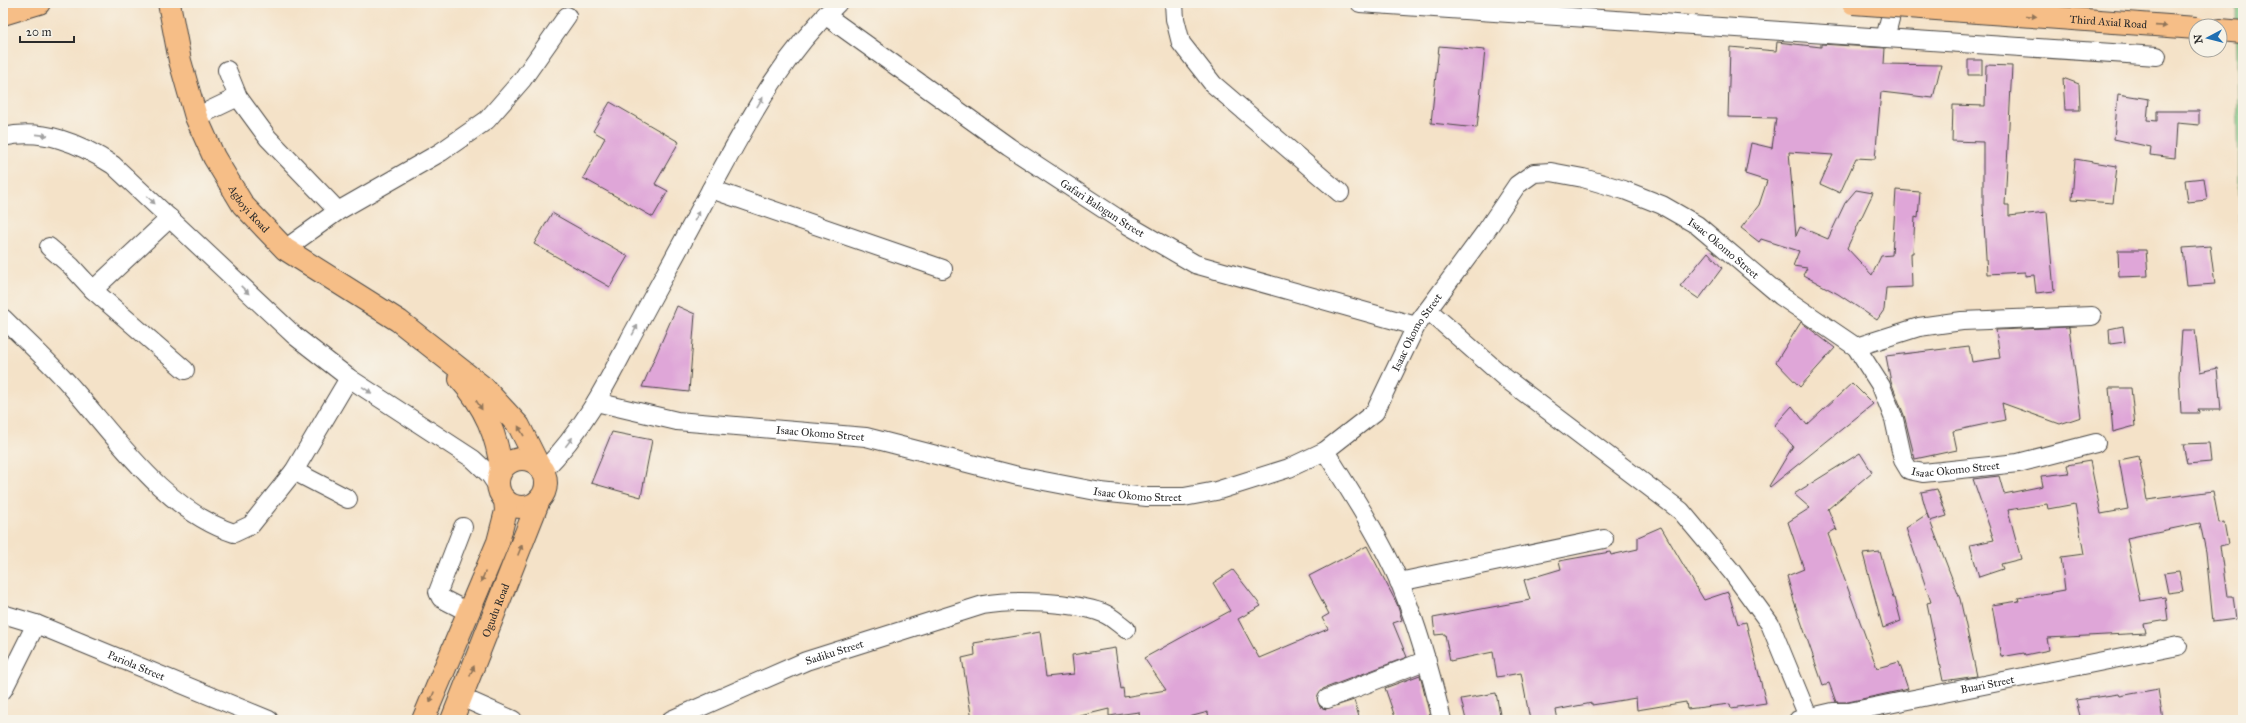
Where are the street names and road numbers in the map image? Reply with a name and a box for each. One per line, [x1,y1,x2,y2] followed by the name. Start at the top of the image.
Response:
[2069,12,2148,31] street label: Third Axial Road
[1058,176,1147,240] street label: Gafari Balogun Street
[226,182,273,236] street label: Agboyi Road
[1686,215,1762,281] street label: Isaac Okomo Street
[1389,291,1444,373] street label: Isaac Okomo Street
[776,423,865,443] street label: Isaac Okomo Street
[1910,458,2000,480] street label: Isaac Okomo Street
[1092,484,1182,504] street label: Isaac Okomo Street
[479,581,512,639] street label: Ogudu Road
[804,637,865,667] street label: Sadiku Street
[106,648,167,683] street label: Pariola Street
[1959,672,2016,696] street label: Buari Street

